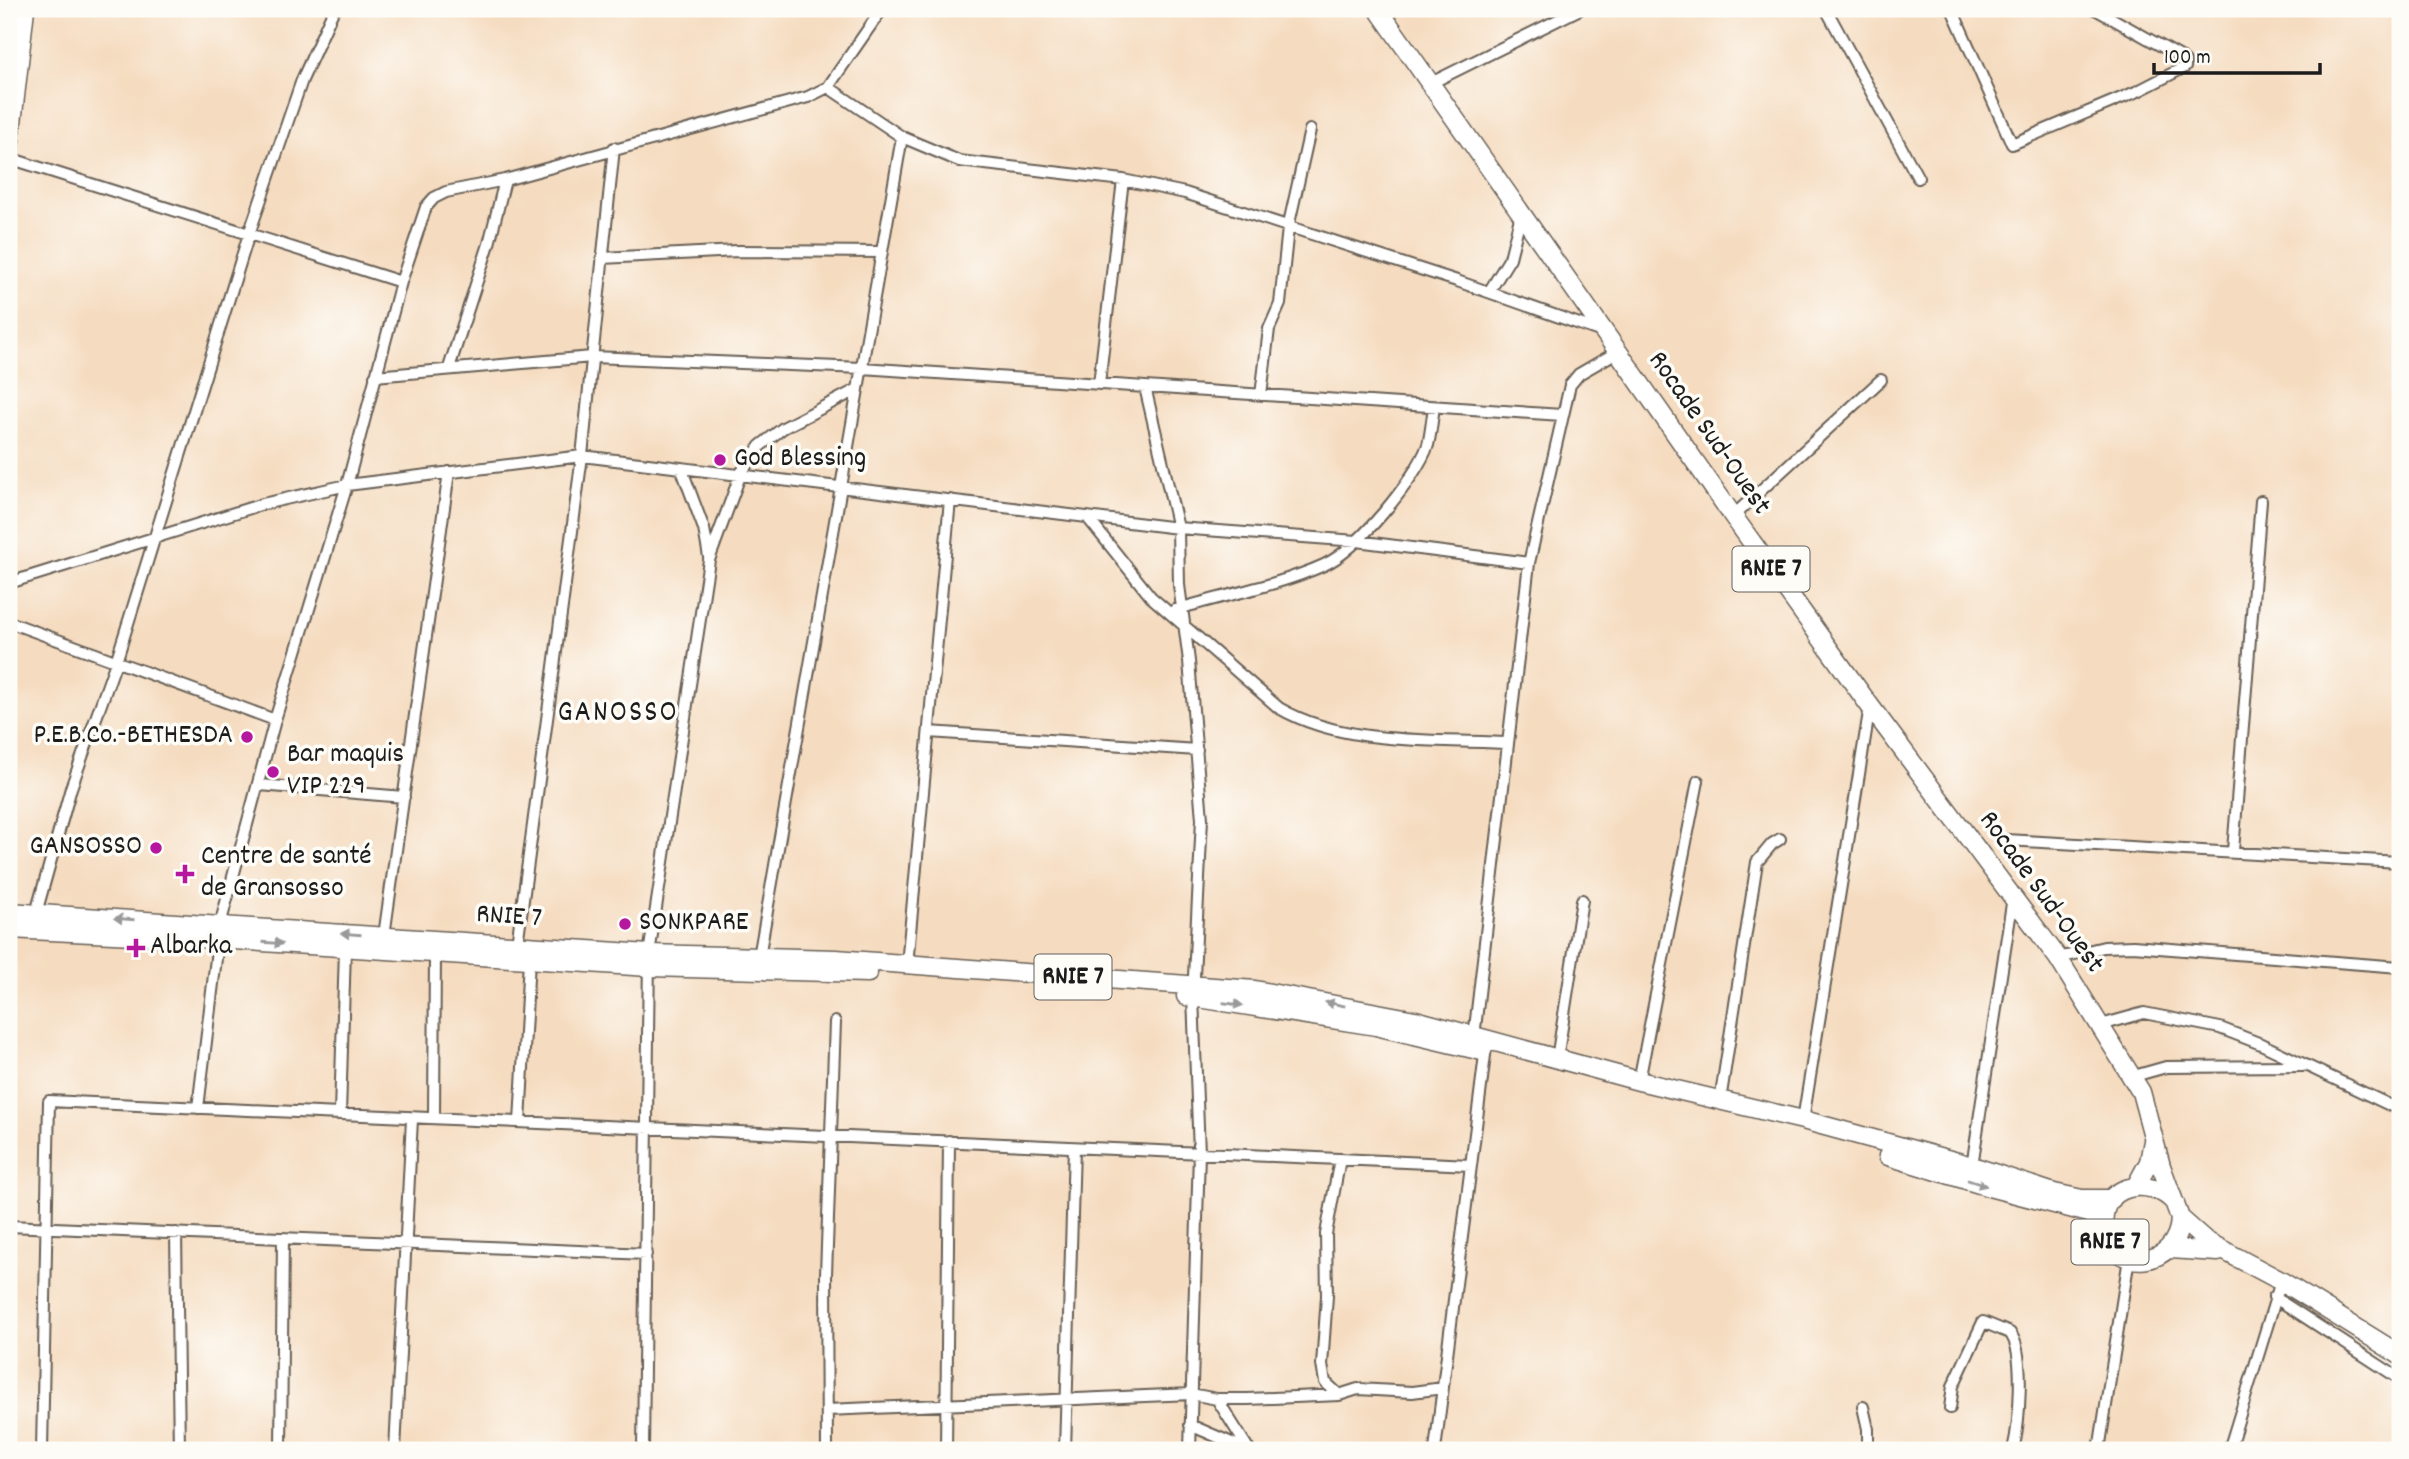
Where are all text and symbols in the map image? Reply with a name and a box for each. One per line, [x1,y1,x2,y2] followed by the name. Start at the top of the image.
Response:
[2154,32,2320,76] scale bar
[2164,44,2211,74] text: 100 m
[1637,344,1779,524] street label: Rocade Sud-Ouest
[734,440,866,480] place label: God Blessing
[712,452,728,468] marker: God Blessing
[1732,547,1810,592] road number: RNIE 7
[557,693,679,736] district label: GANOSSO
[34,717,233,757] place label: P.E.B.Co.-BETHESDA
[239,729,255,745] marker: P.E.B.Co.-BETHESDA
[287,736,404,808] place label: Bar maquis VIP 229
[265,764,281,780] marker: Bar maquis VIP 229
[1967,804,2113,982] street label: Rocade Sud-Ouest
[30,828,142,868] place label: GANSOSSO
[201,838,372,910] place label: Centre de santé de Gransosso
[148,840,164,856] marker: GANSOSSO
[175,864,195,884] marker: Centre de santé de Gransosso
[475,896,543,940] street label: RNIE 7
[639,904,749,944] place label: SONKPARE
[113,913,135,924] one-way arrow
[617,916,633,932] marker: SONKPARE
[150,928,233,968] place label: Albarka
[340,928,362,939] one-way arrow
[262,938,284,949] one-way arrow
[128,940,144,956] marker: Albarka
[1034,954,1112,1000] road number: RNIE 7
[1222,998,1244,1009] one-way arrow
[1324,998,1346,1009] one-way arrow
[1967,1179,1988,1189] one-way arrow
[2072,1219,2148,1264] road number: RNIE 7

